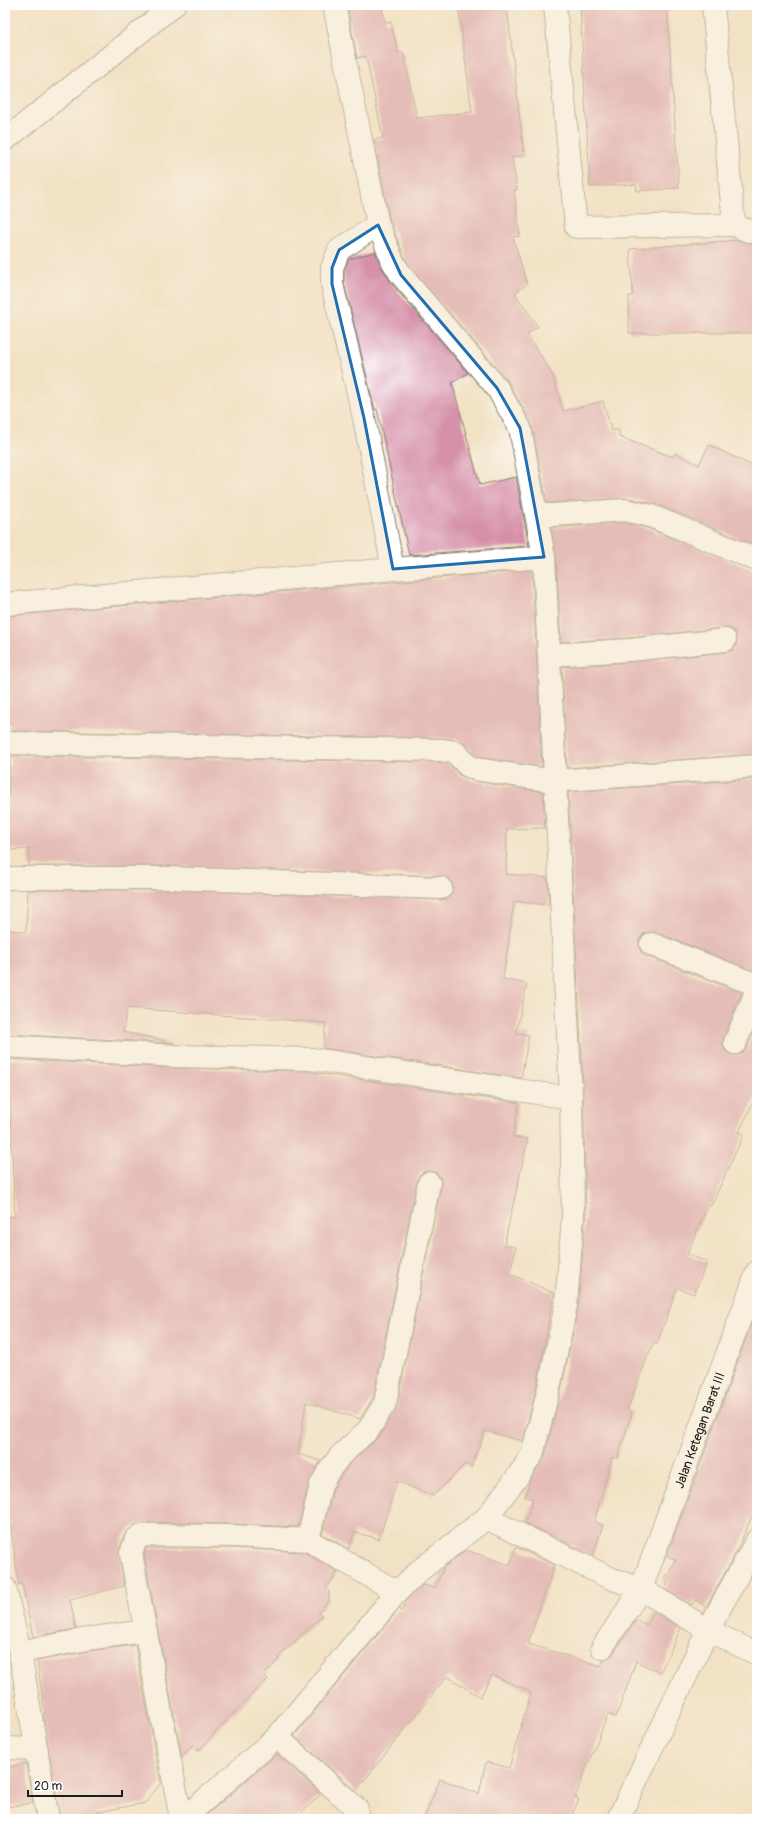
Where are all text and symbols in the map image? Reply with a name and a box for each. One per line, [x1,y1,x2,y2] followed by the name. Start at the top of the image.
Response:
[672,1370,729,1491] street label: Jalan Ketegan Barat III
[28,1772,122,1798] scale bar
[34,1779,63,1794] text: 20 m

